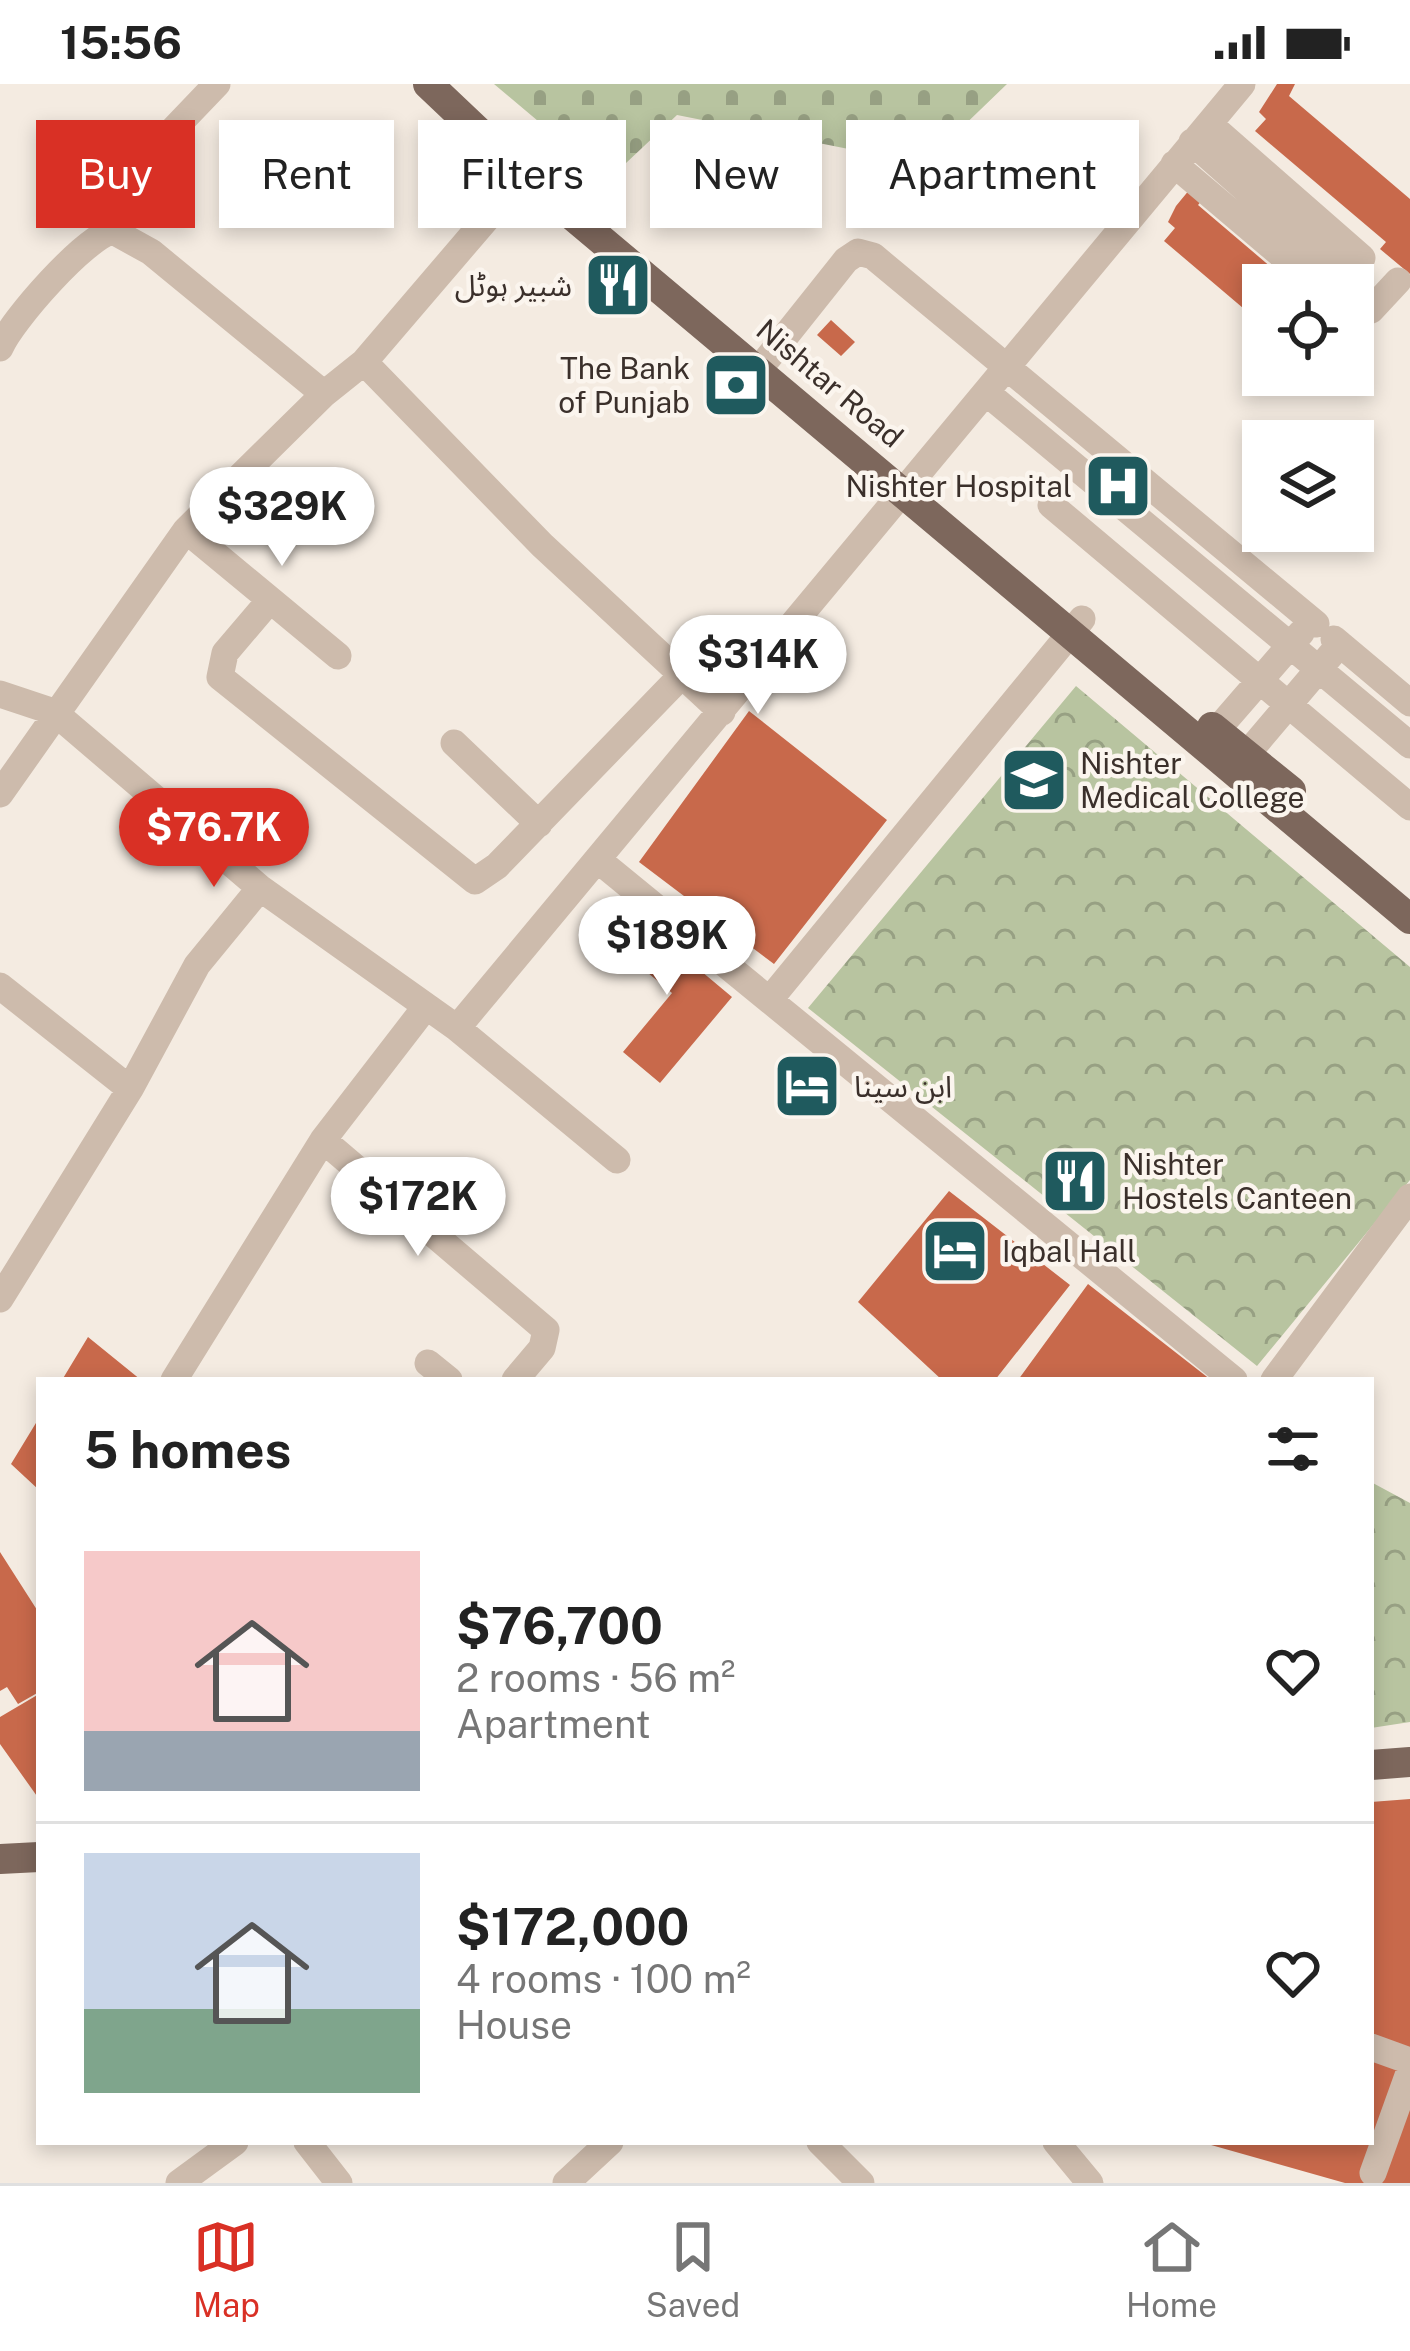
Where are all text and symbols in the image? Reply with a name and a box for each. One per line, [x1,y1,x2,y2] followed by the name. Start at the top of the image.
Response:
[60,16,182,69] text: 15:56
[36,120,195,228] chip: Buy
[219,120,394,228] chip: Rent
[418,120,626,228] chip: Filters
[650,120,822,228] chip: New
[846,120,1139,228] chip: Apartment
[583,250,653,320] restaurant icon: شبیر ہوٹل
[1242,264,1374,552] map controls
[1242,264,1374,396] button: locate
[455,267,572,303] place label: شبیر ہوٹل
[749,311,911,455] street label: Nishtar Road
[558,350,690,420] place label: The Bank of Punjab
[701,350,771,420] bank icon: The Bank of Punjab
[1242,420,1374,552] button: layers
[1083,451,1153,521] hospital icon: Nishter Hospital
[198,467,366,569] pin: $329K
[845,468,1072,504] place label: Nishter Hospital
[217,483,347,529] text: $329K
[674,615,842,717] pin: $314K
[697,631,819,677] text: $314K
[999,745,1069,815] school or university icon: Nishter Medical College
[1080,745,1305,815] place label: Nishter Medical College
[116,788,312,890] pin: $76.7K
[146,804,282,850] text: $76.7K
[583,896,751,998] pin: $189K
[606,912,728,958] text: $189K
[772,1051,842,1121] hotel icon: ابن سینا
[854,1068,952,1104] place label: ابن سینا
[1040,1146,1110,1216] restaurant icon: Nishter Hostels Canteen
[1122,1146,1352,1216] place label: Nishter Hostels Canteen
[334,1157,502,1259] pin: $172K
[358,1173,478,1219] text: $172K
[920,1216,990,1286] hotel icon: Iqbal Hall
[1002,1233,1136,1269] place label: Iqbal Hall
[1260,1416,1326,1482] icon: filters
[84,1420,291,1479] text: 5 homes
[456,1596,663,1655] text: $76,700
[180,1599,324,1743] icon: home
[1260,1638,1326,1704] icon: heart
[456,1655,735,1701] text: 2 rooms · 56 m²
[456,1701,651,1747] text: Apartment
[456,1897,689,1956] text: $172,000
[180,1901,324,2045] icon: home
[1260,1940,1326,2006] icon: heart
[456,1956,751,2002] text: 4 rooms · 100 m²
[456,2002,572,2048] text: House
[193,2214,260,2324] tab: Map
[646,2214,740,2324] tab: Saved
[1126,2214,1217,2324] tab: Home

